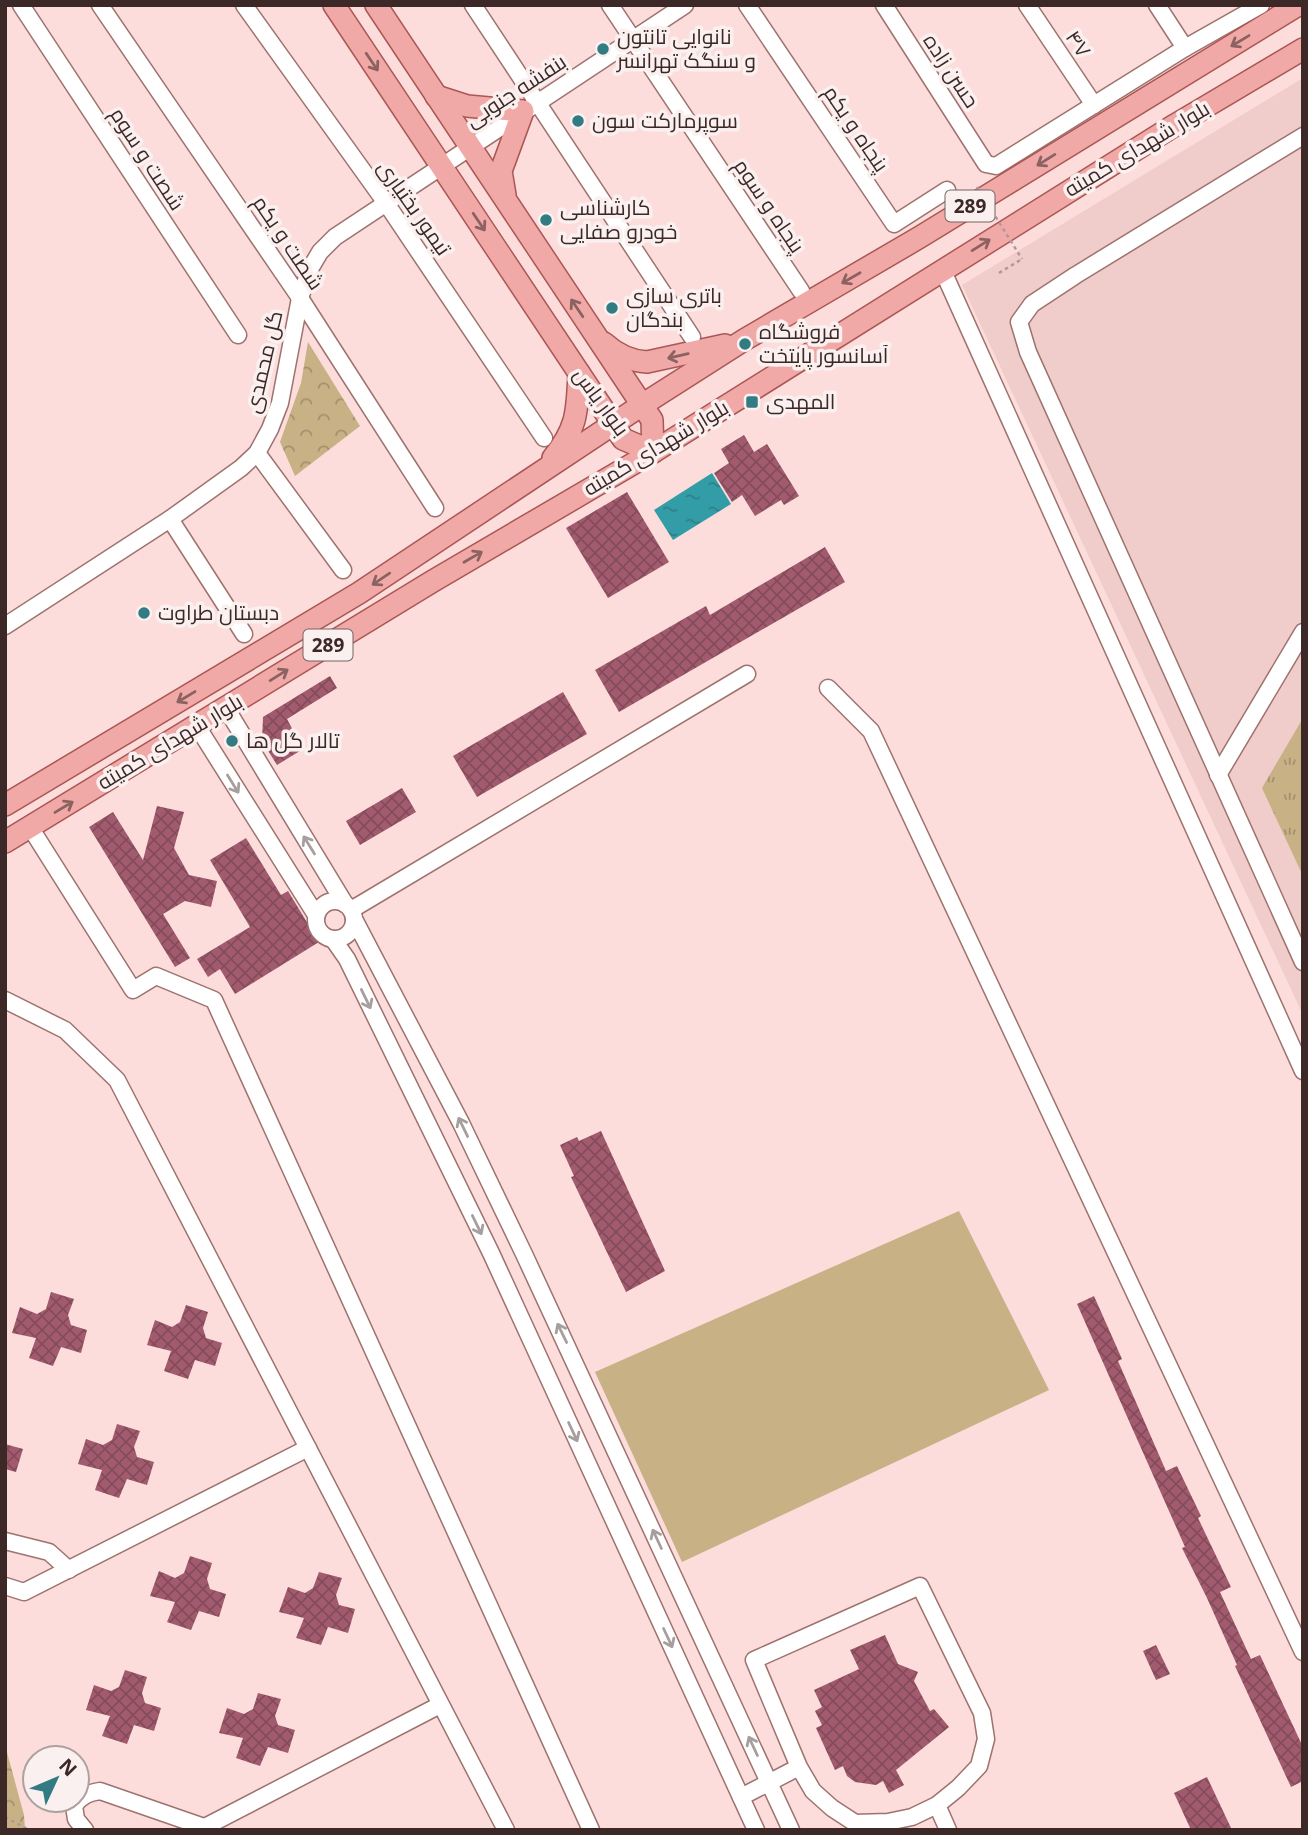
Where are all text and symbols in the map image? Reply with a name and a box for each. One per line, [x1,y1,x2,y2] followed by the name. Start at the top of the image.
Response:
[616,22,756,74] place label: نانوایی تانتون و سنگک تهرانسر
[1060,24,1098,62] street label: ۴۷
[917,28,986,113] street label: حسن زاده
[1230,35,1250,49] one-way arrow
[595,41,611,57] marker: نانوایی تانتون و سنگک تهرانسر
[460,47,571,133] street label: بنفشه جنوبی
[365,52,379,71] one-way arrow
[817,80,896,178] street label: پنجاه و یکم
[1059,94,1214,203] street label: بلوار شهدای کمیته
[103,102,192,216] street label: شصت و سوم
[592,106,738,135] place label: سوپرمارکت سون
[570,113,586,129] marker: سوپرمارکت سون
[727,153,812,259] street label: پنجاه و سوم
[1036,153,1056,167] one-way arrow
[372,154,458,261] street label: تیمور بختیاری
[246,190,331,296] street label: شصت و یکم
[946,190,995,222] road number: 289
[560,193,677,245] place label: کارشناسی خودرو صفایی
[471,212,486,231] one-way arrow
[538,212,554,228] marker: کارشناسی خودرو صفایی
[970,238,990,252] one-way arrow
[841,271,861,285] one-way arrow
[626,281,722,333] place label: باتری سازی بندگان
[569,298,583,318] one-way arrow
[604,300,620,316] marker: باتری سازی بندگان
[238,308,288,416] street label: گل محمدی
[759,317,889,370] place label: فروشگاه آسانسور پایتخت
[737,336,753,352] marker: فروشگاه آسانسور پایتخت
[667,350,690,363] one-way arrow
[568,362,636,441] street label: بلوار یاس
[766,387,836,415] place label: المهدی
[578,393,733,502] street label: بلوار شهدای کمیته
[744,394,760,410] marker: المهدی
[462,550,483,563] one-way arrow
[372,572,391,586] one-way arrow
[158,598,279,626] place label: دبستان طراوت
[136,605,152,621] marker: دبستان طراوت
[304,630,352,660] road number: 289
[268,668,288,682] one-way arrow
[92,687,247,796] street label: بلوار شهدای کمیته
[177,690,197,704] one-way arrow
[246,726,340,754] place label: تالار گل ها
[224,733,240,749] marker: تالار گل ها
[227,773,241,793] one-way arrow
[53,799,73,813] one-way arrow
[301,836,315,856] one-way arrow
[360,988,374,1009] one-way arrow
[456,1117,469,1138] one-way arrow
[471,1214,485,1235] one-way arrow
[554,1322,567,1343] one-way arrow
[567,1420,580,1442] one-way arrow
[650,1529,663,1550] one-way arrow
[662,1627,675,1648] one-way arrow
[745,1735,758,1756] one-way arrow
[21,1744,91,1814] north arrow
[54,1753,83,1782] text: N

